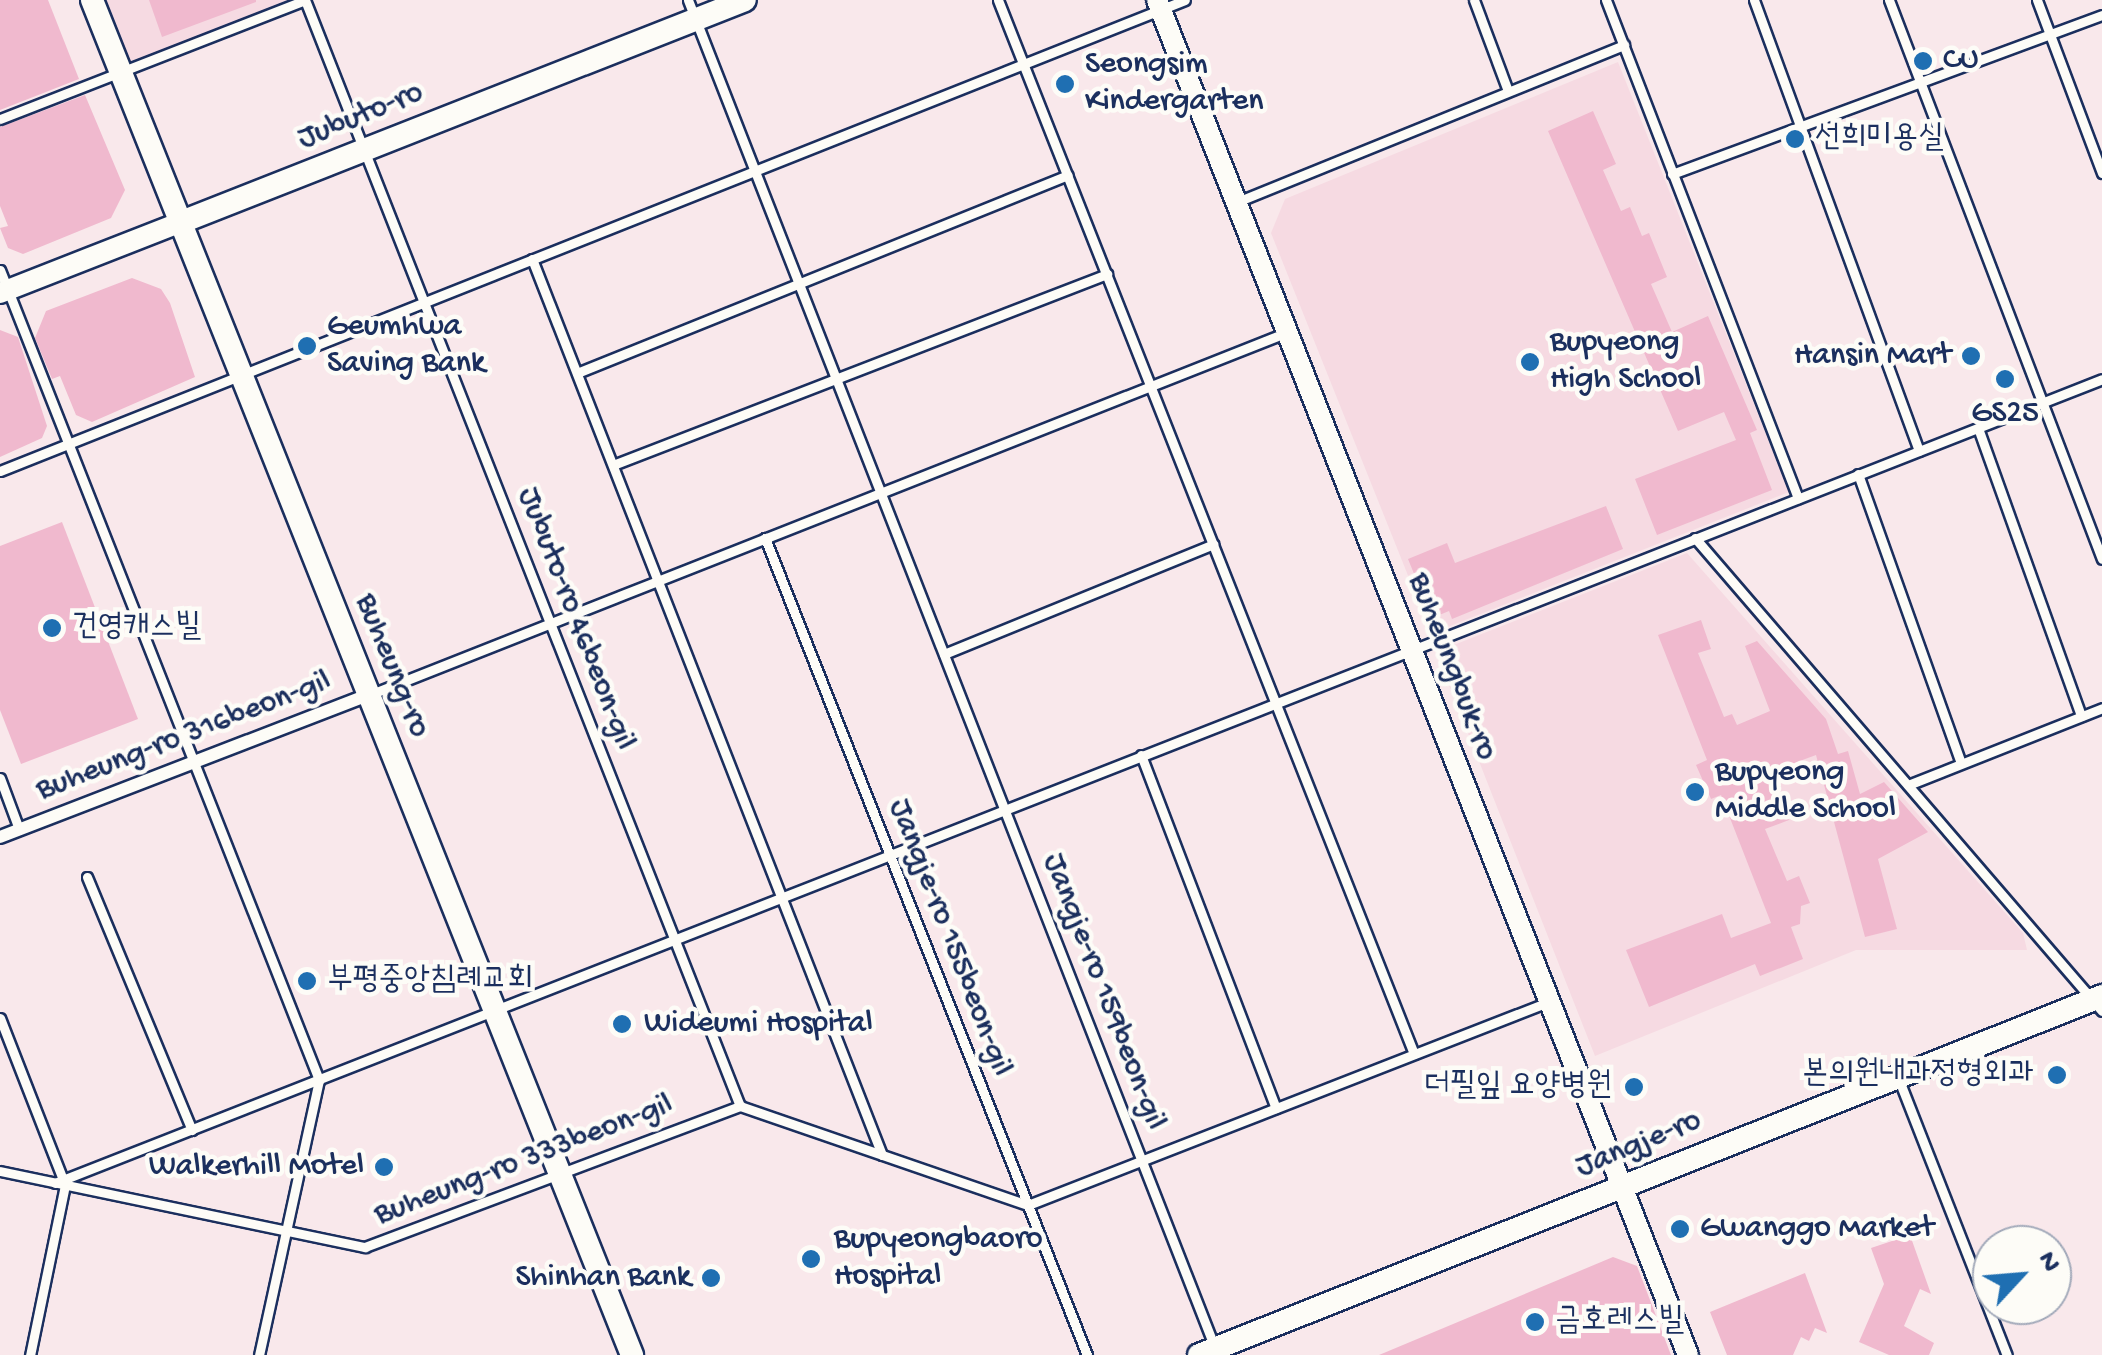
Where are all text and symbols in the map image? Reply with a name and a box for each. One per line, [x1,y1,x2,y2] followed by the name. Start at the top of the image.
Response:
[1943,42,1979,80] place label: CU
[1085,47,1263,122] place label: Seongsim Kindergarten
[1912,50,1934,72] marker: CU
[1054,73,1076,95] marker: Seongsim Kindergarten
[293,75,429,159] street label: Jubuto-ro
[1815,120,1944,158] place label: 선희미용실
[1784,128,1806,150] marker: 선희미용실
[327,309,485,384] place label: Geumhwa Saving Bank
[1550,325,1701,400] place label: Bupyeong High School
[296,335,318,357] marker: Geumhwa Saving Bank
[1794,337,1951,375] place label: Hansin Mart
[1960,345,1982,367] marker: Hansin Mart
[1519,351,1541,373] marker: Bupyeong High School
[1994,368,2016,390] marker: GS25
[1971,395,2039,433] place label: GS25
[507,482,643,756] street label: Jubuto-ro 46beon-gil
[1398,568,1504,766] street label: Buheungbuk-ro
[345,589,437,743] street label: Buheung-ro
[72,609,201,647] place label: 건영캐스빌
[41,617,63,639] marker: 건영캐스빌
[31,663,337,811] street label: Buheung-ro 316beon-gil
[1715,755,1896,830] place label: Bupyeong Middle School
[1684,781,1706,803] marker: Bupyeong Middle School
[878,794,1020,1082] street label: Jangje-ro 155beon-gil
[1033,848,1173,1136] street label: Jangje-ro 159beon-gil
[327,962,533,1000] place label: 부평중앙침례교회
[296,970,318,992] marker: 부평중앙침례교회
[644,1005,873,1043] place label: Wideumi Hospital
[609,1011,635,1037] marker: Wideumi Hospital
[1802,1056,2034,1094] place label: 본의원내과정형외과
[2044,1062,2070,1088] marker: 본의원내과정형외과
[1424,1068,1612,1106] place label: 더필잎 요양병원
[1621,1074,1647,1100] marker: 더필잎 요양병원
[369,1086,679,1236] street label: Buheung-ro 333beon-gil
[1571,1102,1707,1188] street label: Jangje-ro
[149,1148,364,1186] place label: Walkerhill Motel
[373,1156,395,1178] marker: Walkerhill Motel
[1700,1210,1934,1248] place label: Gwanggo Market
[1669,1218,1691,1240] marker: Gwanggo Market
[834,1222,1043,1297] place label: Bupyeongbaoro Hospital
[1972,1225,2072,1325] north arrow
[798,1246,824,1272] marker: Bupyeongbaoro Hospital
[2029,1247,2066,1278] text: N
[516,1259,691,1297] place label: Shinhan Bank
[700,1267,722,1289] marker: Shinhan Bank
[1555,1303,1684,1341] place label: 금호레스빌
[1524,1311,1546,1333] marker: 금호레스빌

